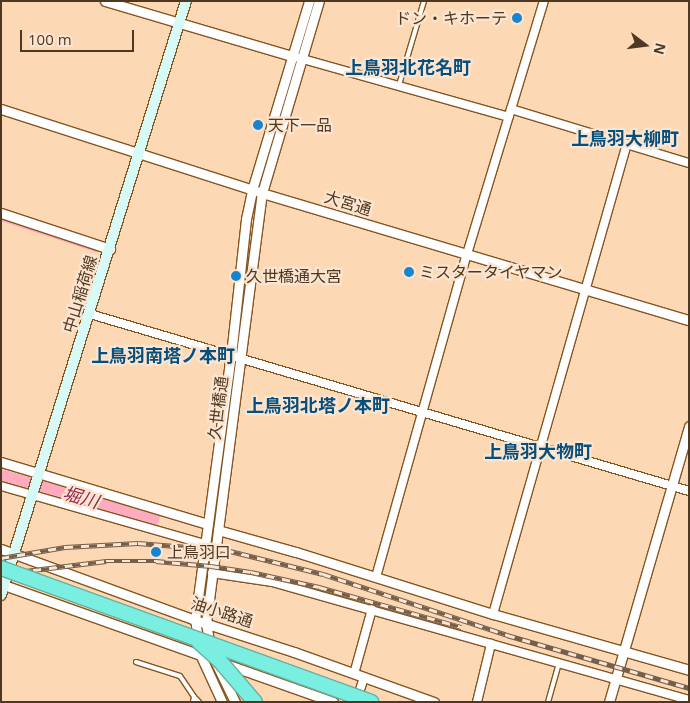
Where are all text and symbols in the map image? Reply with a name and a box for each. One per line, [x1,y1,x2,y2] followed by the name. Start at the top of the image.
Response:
[395,8,507,28] place label: ドン・キホーテ
[511,12,523,24] marker: ドン・キホーテ
[22,20,136,52] scale bar
[620,20,670,70] north arrow
[28,29,72,49] text: 100 m
[649,41,671,57] text: N
[345,56,471,78] district label: 上鳥羽北花名町
[268,115,332,135] place label: 天下一品
[252,119,264,131] marker: 天下一品
[571,127,679,149] district label: 上鳥羽大柳町
[322,187,374,219] street label: 大宮通
[59,253,101,335] street label: 中山稲荷線
[419,262,563,282] place label: ミスタータイヤマン
[246,266,342,286] place label: 久世橋通大宮
[403,266,415,278] marker: ミスタータイヤマン
[230,270,242,282] marker: 久世橋通大宮
[91,344,235,366] district label: 上鳥羽南塔ノ本町
[205,375,231,441] street label: 久世橋通
[246,394,390,416] district label: 上鳥羽北塔ノ本町
[484,440,592,462] district label: 上鳥羽大物町
[61,482,101,512] water label: 堀川
[167,542,231,562] place label: 上鳥羽口
[149,545,163,559] marker: 上鳥羽口
[189,593,255,631] street label: 油小路通

